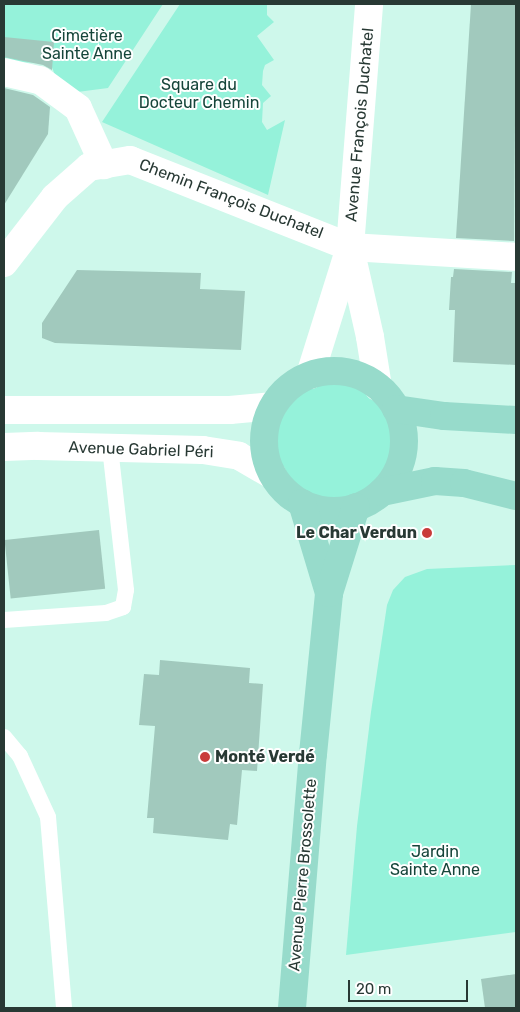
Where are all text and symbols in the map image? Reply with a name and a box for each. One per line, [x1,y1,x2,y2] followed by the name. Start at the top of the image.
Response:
[42,26,132,64] park label: Cimetière Sainte Anne
[342,27,378,223] street label: Avenue François Duchatel
[138,75,260,113] park label: Square du Docteur Chemin
[136,155,326,243] street label: Chemin François Duchatel
[68,438,214,462] street label: Avenue Gabriel Péri
[295,523,417,543] place label: Le Char Verdun
[421,527,433,539] marker: Le Char Verdun
[215,747,315,767] place label: Monté Verdé
[199,751,211,763] marker: Monté Verdé
[285,778,321,972] street label: Avenue Pierre Brossolette
[390,842,480,880] park label: Jardin Sainte Anne
[350,970,470,1002] scale bar
[356,980,391,998] text: 20 m

